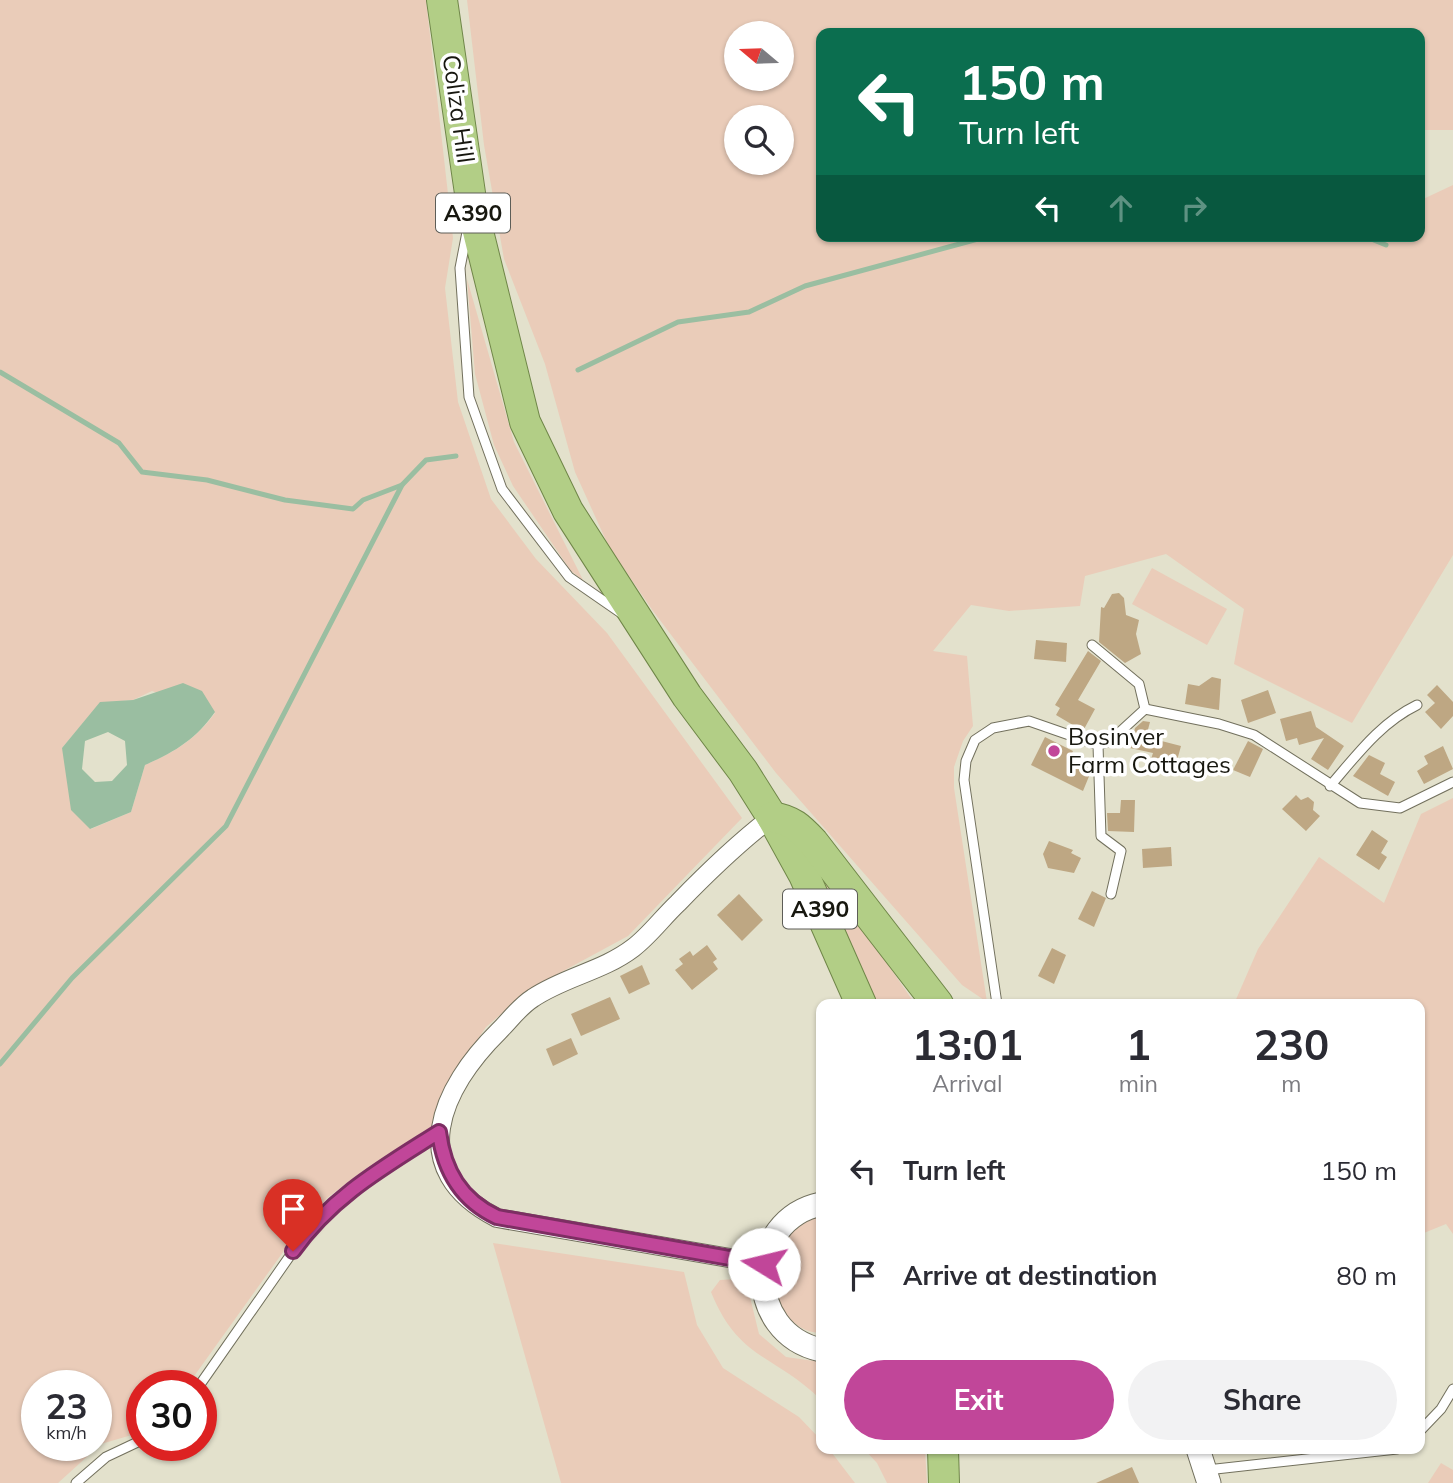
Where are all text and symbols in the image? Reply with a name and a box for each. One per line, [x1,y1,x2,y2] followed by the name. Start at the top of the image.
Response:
[724,21,794,91] north arrow
[724,21,794,175] map controls
[959,51,1105,112] text: 150 m
[437,53,481,165] street label: Coliza Hill
[844,56,935,147] icon: left
[724,105,794,175] button: search
[959,112,1079,152] text: Turn left
[1029,189,1067,227] icon: left
[1102,189,1140,227] icon: ahead
[1175,189,1213,227] icon: right
[436,194,510,232] road number: A390
[1068,721,1231,779] place label: Bosinver Farm Cottages
[1046,743,1062,759] marker: Bosinver Farm Cottages
[783,890,857,928] road number: A390
[912,1018,1023,1071] text: 13:01
[1126,1018,1151,1071] text: 1
[1254,1018,1329,1071] text: 230
[932,1069,1003,1098] text: Arrival
[1119,1069,1158,1098] text: min
[1281,1069,1302,1098] text: m
[844,1152,882,1190] icon: left
[903,1154,1005,1187] text: Turn left
[1321,1154,1397,1187] text: 150 m
[263,1179,323,1251] pin
[274,1190,312,1228] icon: arrive
[727,1227,801,1301] position arrow
[844,1257,882,1295] icon: arrive
[903,1259,1158,1292] text: Arrive at destination
[1336,1259,1397,1292] text: 80 m
[844,1360,1114,1440] button: Exit
[1128,1360,1397,1440] button: Share
[126,1370,217,1461] speed limit sign: 30
[45,1384,88,1428] text: 23
[46,1421,87,1444] text: km/h

